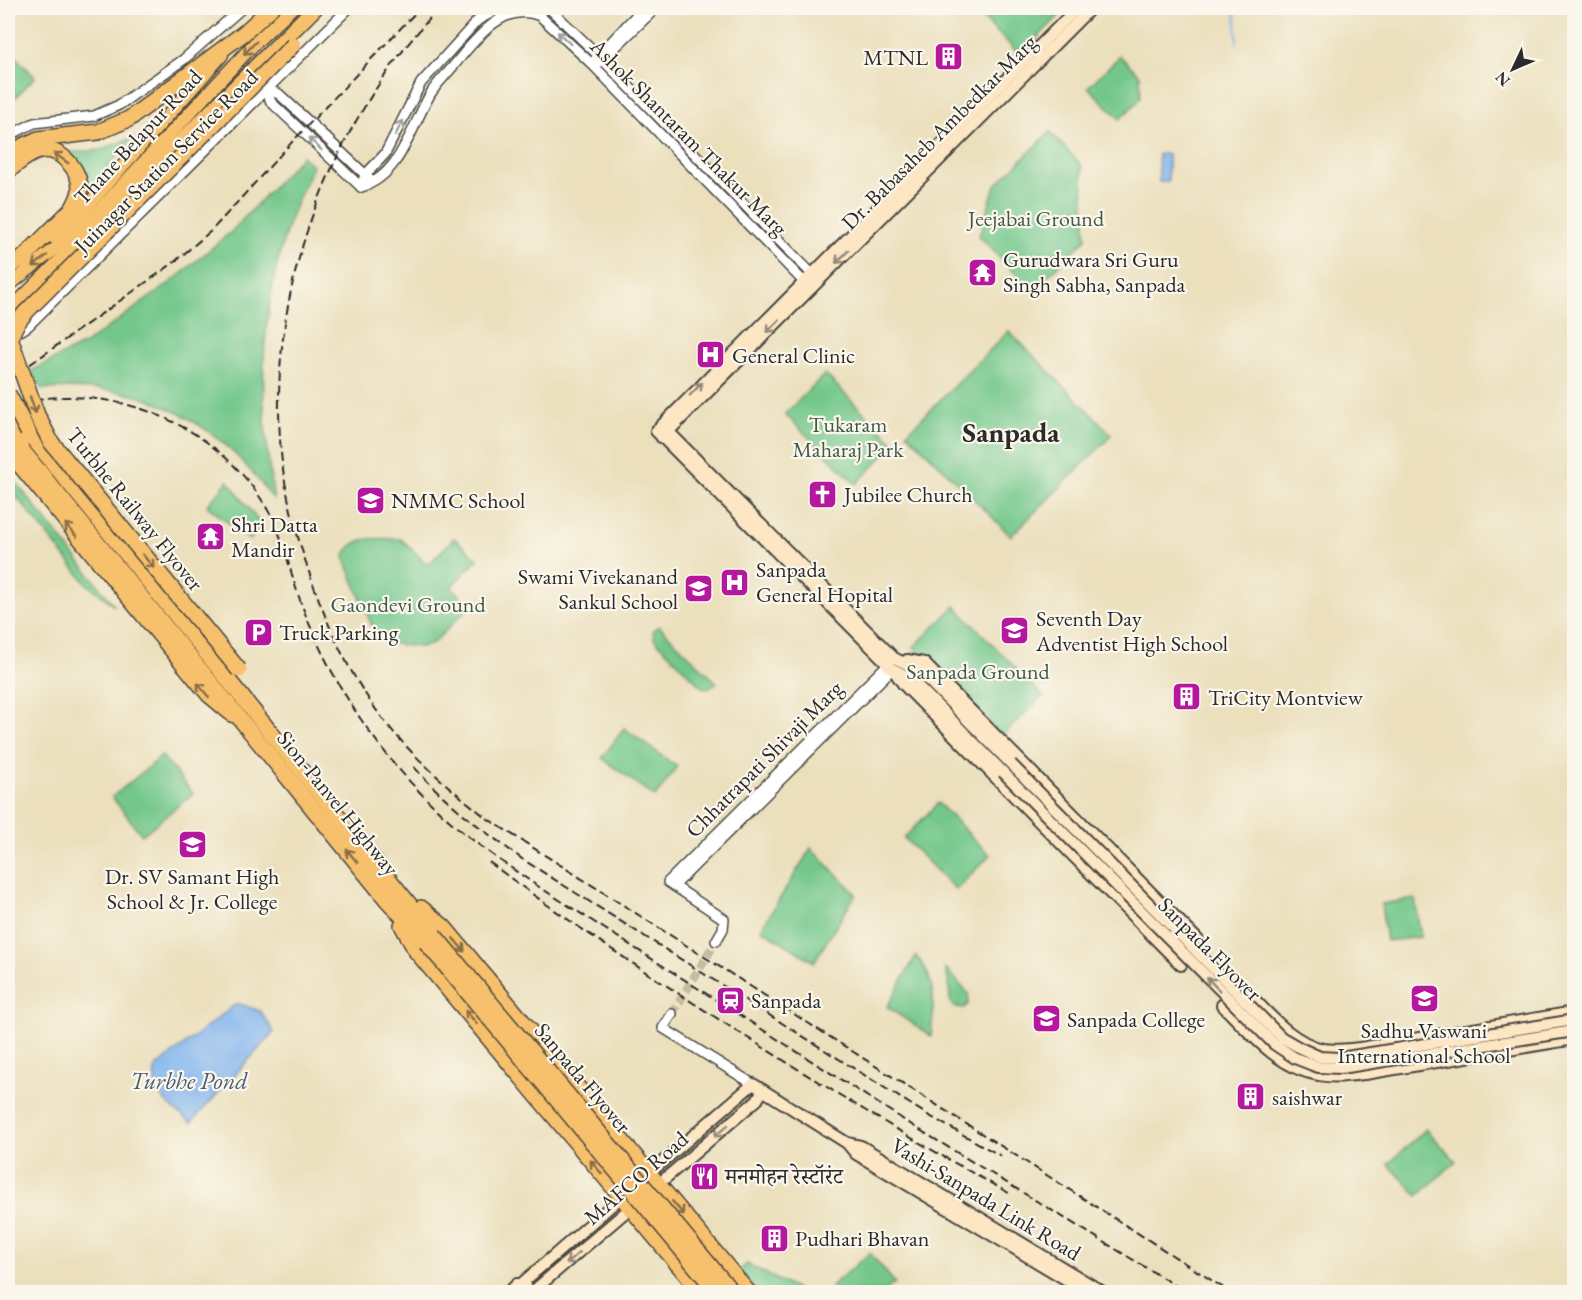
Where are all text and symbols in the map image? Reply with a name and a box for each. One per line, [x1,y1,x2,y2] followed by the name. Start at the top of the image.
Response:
[835,28,1043,236] street label: Dr. Babasaheb Ambedkar Marg
[583,31,794,242] street label: Ashok Shantaram Thakur Marg
[557,32,572,46] one-way arrow
[1483,39,1543,99] north arrow
[243,40,258,55] one-way arrow
[933,41,965,73] building icon: MTNL
[863,43,928,72] place label: MTNL
[66,62,265,261] street label: Juinagar Station Service Road
[67,62,209,211] street label: Thane Belapur Road
[1490,67,1515,91] text: N
[393,120,405,137] one-way arrow
[308,136,323,151] one-way arrow
[54,152,70,164] one-way arrow
[966,204,1105,233] park label: Jeejabai Ground
[1003,245,1186,299] place label: Gurudwara Sri Guru Singh Sabha, Sanpada
[835,249,850,264] one-way arrow
[32,255,48,268] one-way arrow
[966,256,998,288] temple icon: Gurudwara Sri Guru Singh Sabha, Sanpada
[766,318,780,333] one-way arrow
[695,339,727,371] hospital icon: General Clinic
[732,341,855,370] place label: General Clinic
[689,381,704,396] one-way arrow
[28,395,39,414] one-way arrow
[792,410,904,464] park label: Tukaram Maharaj Park
[962,414,1060,450] district label: Sanpada
[60,421,210,597] street label: Turbhe Railway Flyover
[807,478,839,510] church icon: Jubilee Church
[842,480,973,509] place label: Jubilee Church
[354,484,386,516] school or university icon: NMMC School
[391,486,525,515] place label: NMMC School
[231,510,318,564] place label: Shri Datta Mandir
[194,521,226,553] temple icon: Shri Datta Mandir
[65,522,78,538] one-way arrow
[142,553,155,569] one-way arrow
[756,555,893,609] place label: Sanpada General Hopital
[518,562,679,616] place label: Swami Vivekanand Sankul School
[719,566,751,598] hospital icon: Sanpada General Hopital
[683,573,715,605] school or university icon: Swami Vivekanand Sankul School
[330,590,486,619] park label: Gaondevi Ground
[1035,604,1228,658] place label: Seventh Day Adventist High School
[999,615,1031,647] school or university icon: Seventh Day Adventist High School
[242,616,274,648] parking icon: Truck Parking
[279,618,399,647] place label: Truck Parking
[906,657,1051,686] park label: Sanpada Ground
[679,674,849,844] street label: Chhatrapati Shivaji Marg
[1171,681,1203,713] building icon: TriCity Montview
[197,682,210,698] one-way arrow
[1208,683,1364,712] place label: TriCity Montview
[270,724,406,882] street label: Sion-Panvel Highway
[176,828,208,860] school or university icon: Dr. SV Samant High School & Jr. College
[345,848,358,864] one-way arrow
[105,862,279,916] place label: Dr. SV Samant High School & Jr. College
[1152,891,1269,1008] street label: Sanpada Flyover
[452,937,466,952] one-way arrow
[1206,977,1221,992] one-way arrow
[1408,982,1440,1014] school or university icon: Sadhu Vaswani International School
[714,984,746,1016] station icon: Sanpada
[751,986,822,1015] place label: Sanpada
[1030,1003,1062,1035] school or university icon: Sanpada College
[1067,1005,1206,1034] place label: Sanpada College
[465,1009,478,1025] one-way arrow
[1338,1016,1510,1070] place label: Sadhu Vaswani International School
[528,1017,638,1140] street label: Sanpada Flyover
[130,1065,248,1096] water label: Turbhe Pond
[1235,1081,1267,1113] building icon: saishwar
[1272,1083,1343,1112] place label: saishwar
[578,1124,695,1231] street label: MAFCO Road
[714,1124,729,1138] one-way arrow
[886,1131,1087,1268] street label: Vashi-Sanpada Link Road
[590,1159,603,1175] one-way arrow
[688,1160,720,1192] restaurant icon: मनमोहन रेस्टॉरंट
[724,1162,845,1191] place label: मनमोहन रेस्टॉरंट
[671,1199,684,1215] one-way arrow
[758,1222,790,1254] building icon: Pudhari Bhavan
[795,1224,930,1253] place label: Pudhari Bhavan
[565,1251,581,1264] one-way arrow

